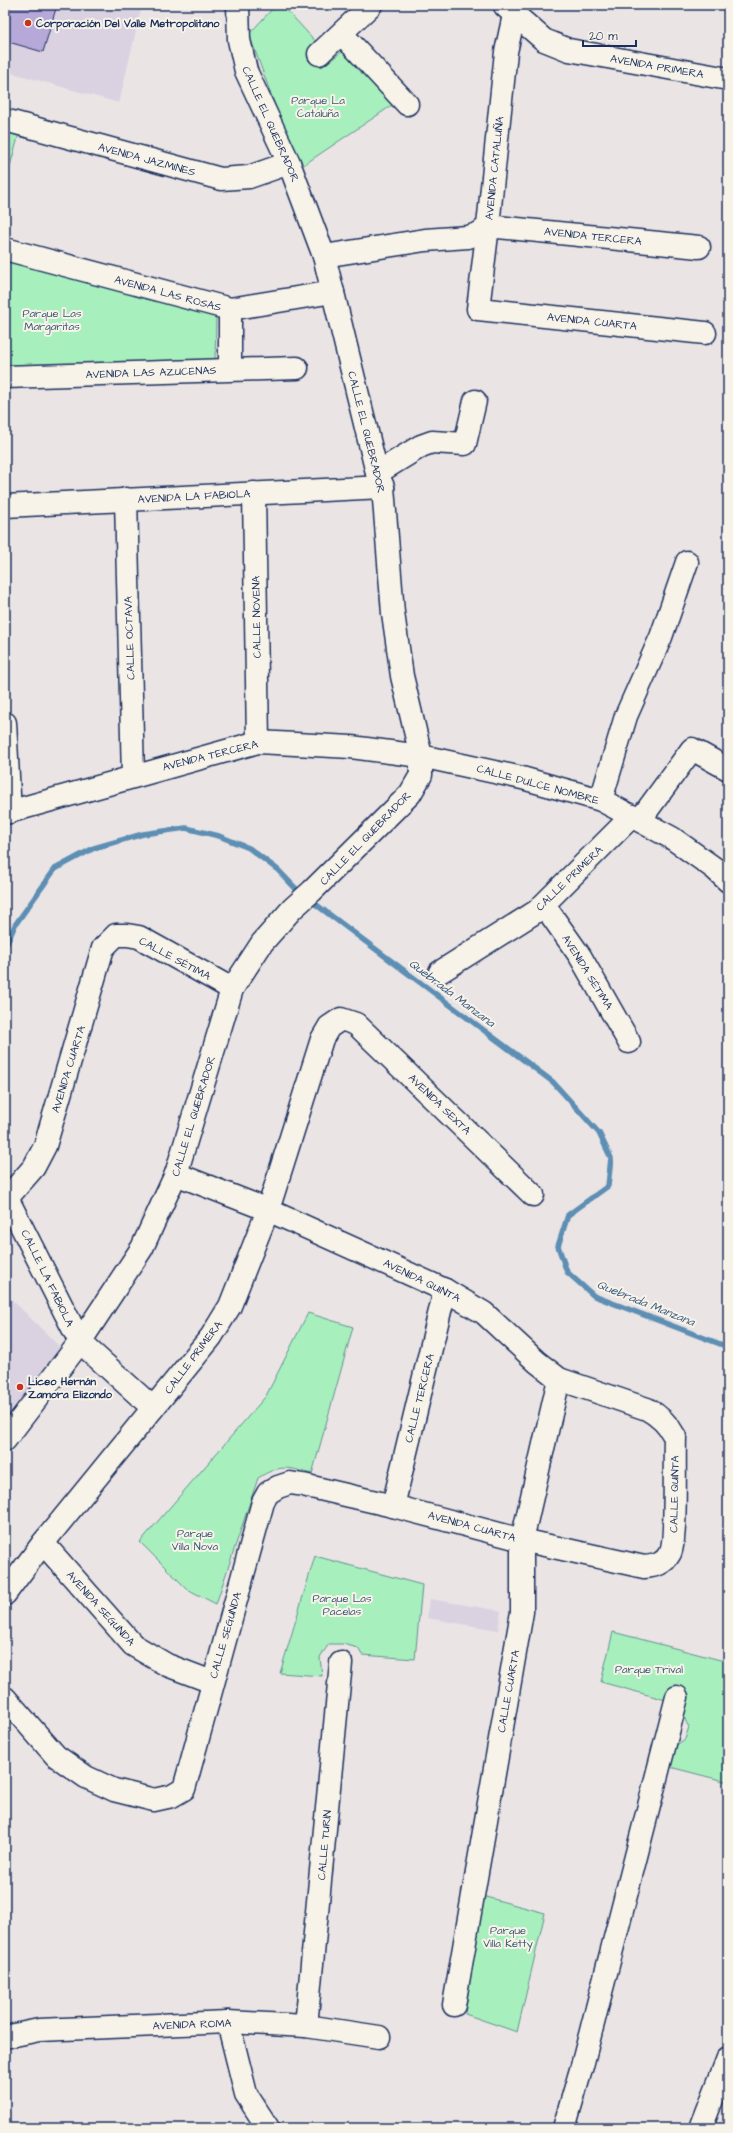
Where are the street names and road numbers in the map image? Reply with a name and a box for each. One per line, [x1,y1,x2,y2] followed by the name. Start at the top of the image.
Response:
[609,51,705,82] street label: AVENIDA PRIMERA
[238,64,303,185] street label: CALLE EL QUEBRADOR
[482,116,507,221] street label: AVENIDA CATALUÑA
[96,139,197,180] street label: AVENIDA JAZMINES
[543,224,642,249] street label: AVENIDA TERCERA
[113,272,223,315] street label: AVENIDA LAS ROSAS
[546,309,638,334] street label: AVENIDA CUARTA
[85,363,217,382] street label: AVENIDA LAS AZUCENAS
[344,370,389,495] street label: CALLE EL QUEBRADOR
[137,486,251,507] street label: AVENIDA LA FABIOLA
[248,576,265,658] street label: CALLE NOVENA
[121,596,138,680] street label: CALLE OCTAVA
[161,736,259,775] street label: AVENIDA TERCERA
[475,761,601,808] street label: CALLE DULCE NOMBRE
[317,788,414,889] street label: CALLE EL QUEBRADOR
[532,842,606,914] street label: CALLE PRIMERA
[558,932,617,1013] street label: AVENIDA SÉTIMA
[136,933,213,984] street label: CALLE SÉTIMA
[48,1024,89,1115] street label: AVENIDA CUARTA
[168,1054,219,1178] street label: CALLE EL QUEBRADOR
[405,1071,474,1138] street label: AVENIDA SEXTA
[18,1227,78,1329] street label: CALLE LA FABIOLA
[381,1255,463,1306] street label: AVENIDA QUINTA
[161,1318,226,1397] street label: CALLE PRIMERA
[401,1352,438,1444] street label: CALLE TERCERA
[666,1455,683,1533] street label: CALLE QUINTA
[426,1508,517,1545] street label: AVENIDA CUARTA
[63,1568,138,1649] street label: AVENIDA SEGUNDA
[206,1590,245,1680] street label: CALLE SEGUNDA
[494,1649,523,1734] street label: CALLE CUARTA
[314,1809,335,1881] street label: CALLE TURÍN
[152,2016,232,2033] street label: AVENIDA ROMA

